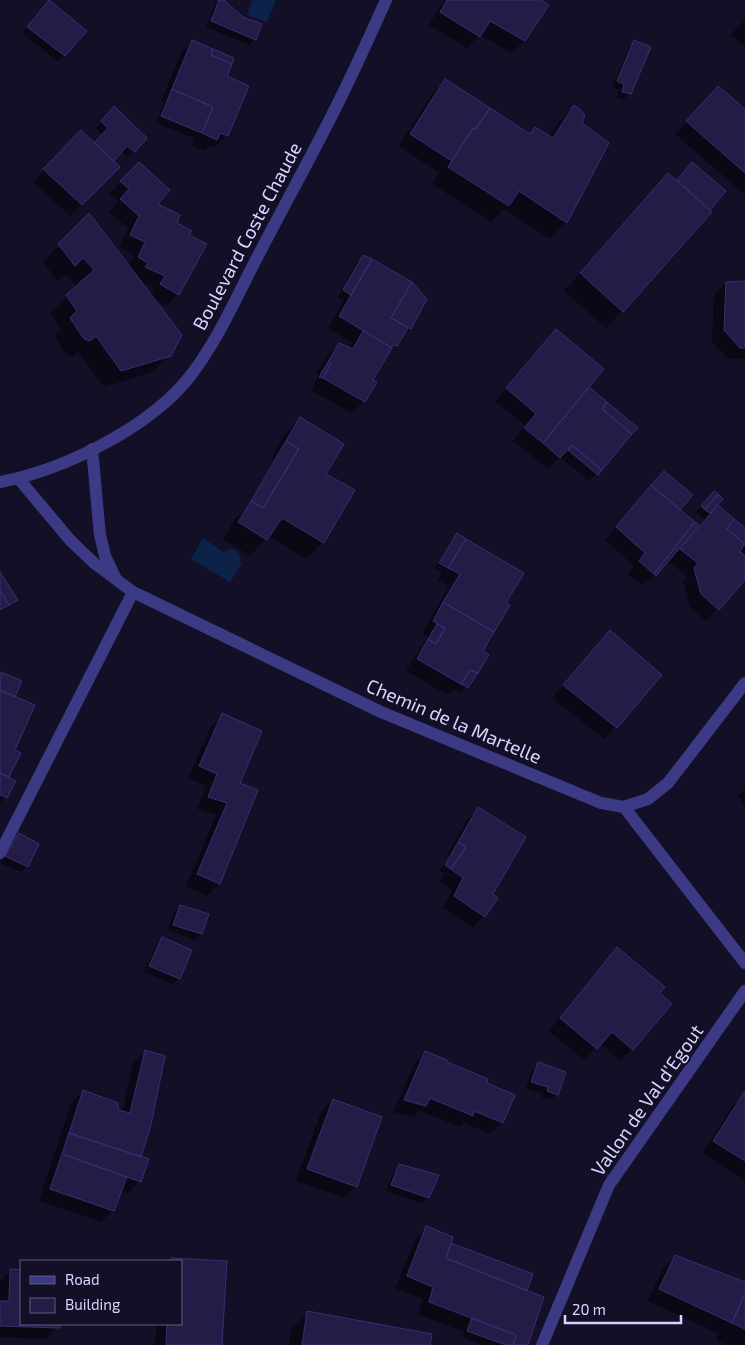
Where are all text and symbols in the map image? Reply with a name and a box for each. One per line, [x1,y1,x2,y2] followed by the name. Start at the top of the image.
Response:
[187,138,306,334] street label: Boulevard Coste Chaude
[363,673,545,768] street label: Chemin de la Martelle
[586,1020,707,1180] street label: Vallon de Val d'Egout
[20,1260,182,1325] legend
[65,1270,100,1288] text: Road
[565,1292,681,1324] scale bar
[65,1295,121,1313] text: Building
[572,1300,606,1318] text: 20 m

